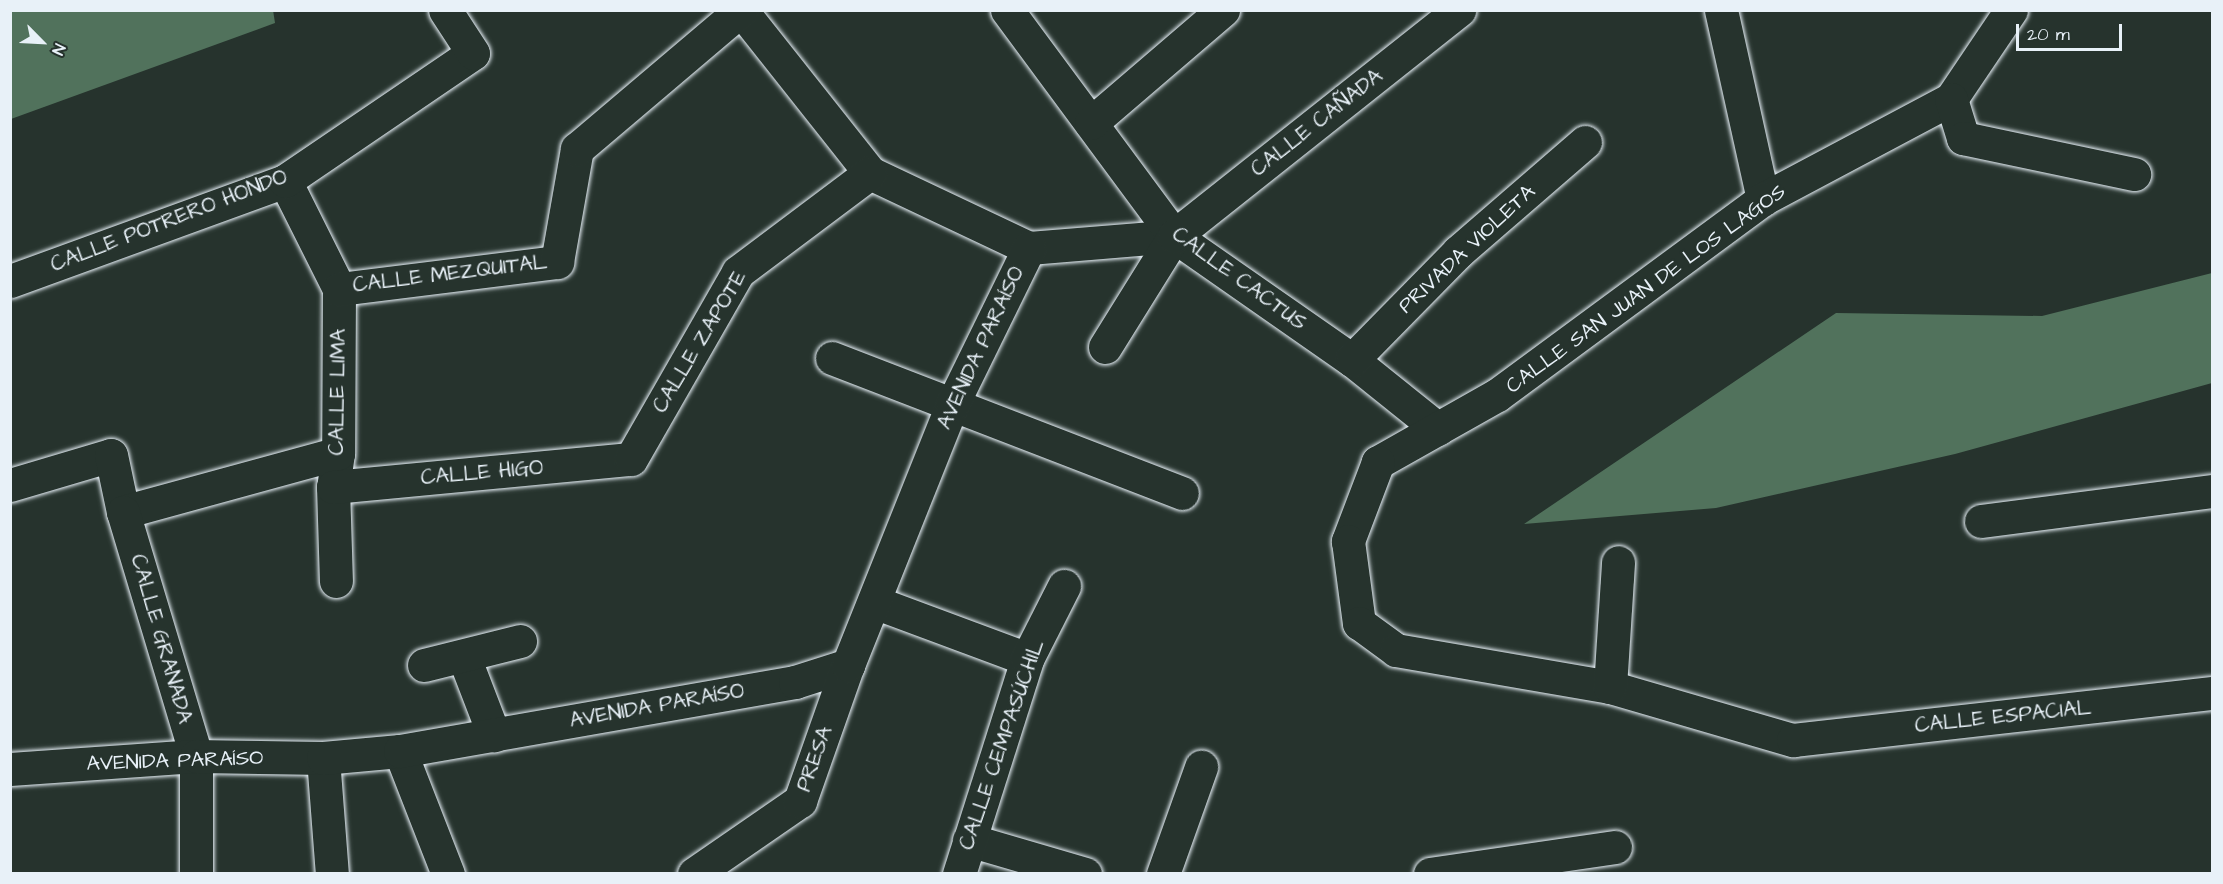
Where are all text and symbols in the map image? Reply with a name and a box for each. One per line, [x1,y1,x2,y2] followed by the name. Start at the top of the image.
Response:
[12,12,72,72] north arrow
[2019,12,2126,50] scale bar
[2027,22,2070,47] text: 20 m
[46,40,71,58] text: N
[1246,64,1388,182] street label: CALLE CAÑADA
[47,164,291,278] street label: CALLE POTRERO HONDO
[1393,179,1541,319] street label: PRIVADA VIOLETA
[1501,179,1791,399] street label: CALLE SAN JUAN DE LOS LAGOS
[1167,222,1311,336] street label: CALLE CACTUS
[351,250,549,298] street label: CALLE MEZQUITAL
[932,263,1030,433] street label: AVENIDA PARAÍSO
[648,266,752,418] street label: CALLE ZAPOTE
[324,328,352,456] street label: CALLE LIMA
[420,455,544,491] street label: CALLE HIGO
[125,551,197,727] street label: CALLE GRANADA
[954,637,1050,853] street label: CALLE CEMPASÚCHIL
[568,678,746,734] street label: AVENIDA PARAÍSO
[1914,695,2092,739] street label: CALLE ESPACIAL
[792,723,838,795] street label: PRESA
[86,745,264,777] street label: AVENIDA PARAÍSO

